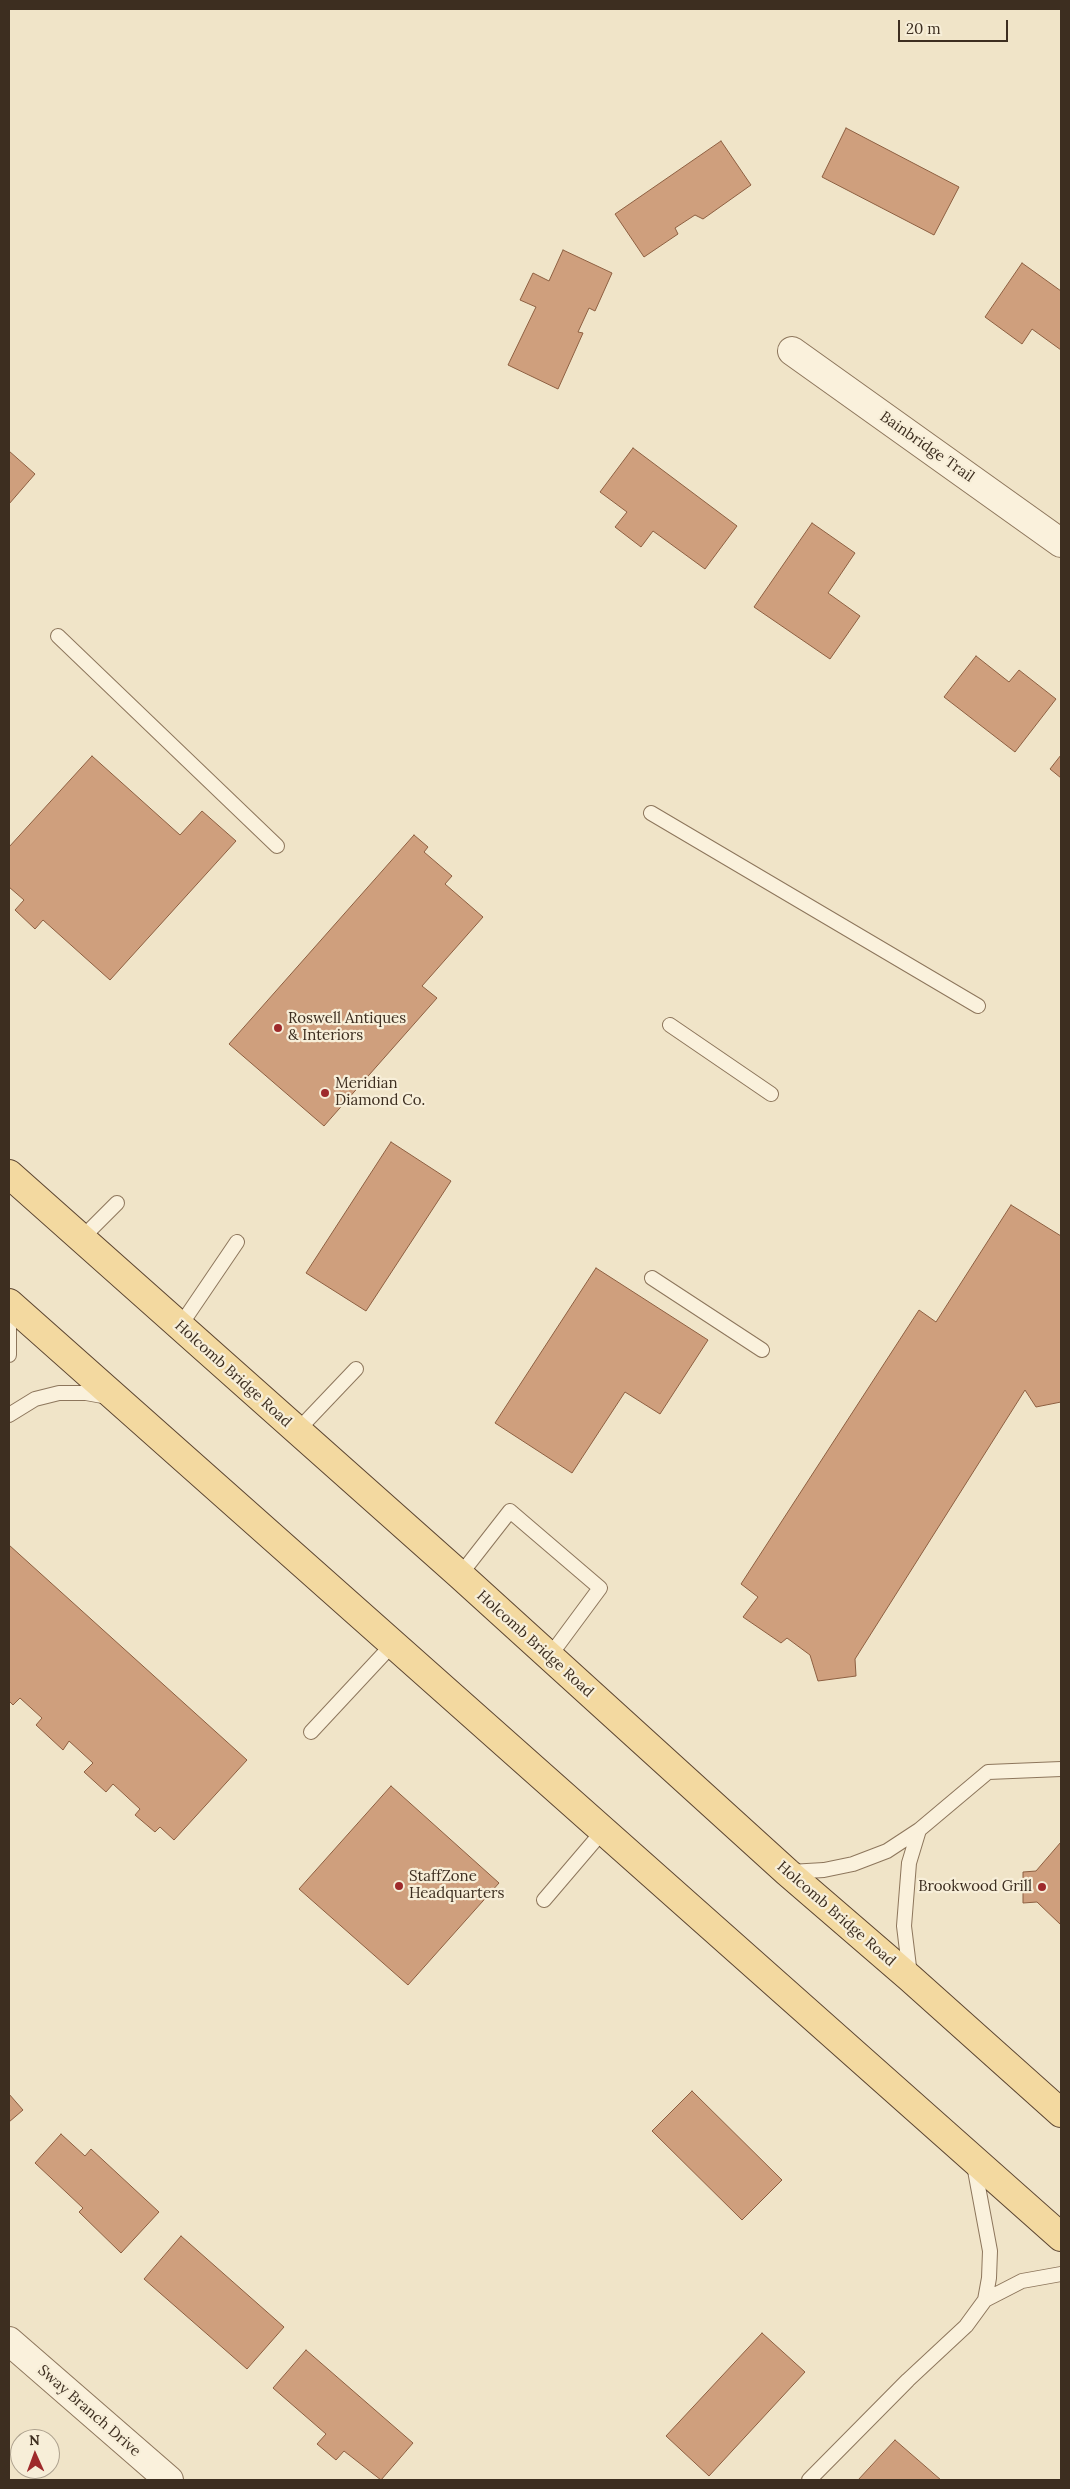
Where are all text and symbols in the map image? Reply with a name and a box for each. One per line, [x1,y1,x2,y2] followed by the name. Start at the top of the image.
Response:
[900,10,1010,42] scale bar
[906,19,941,38] text: 20 m
[876,408,978,486] street label: Bainbridge Trail
[288,1010,406,1045] place label: Roswell Antiques & Interiors
[272,1022,284,1034] marker: Roswell Antiques & Interiors
[335,1075,425,1110] place label: Meridian Diamond Co.
[319,1087,331,1099] marker: Meridian Diamond Co.
[171,1317,295,1431] street label: Holcomb Bridge Road
[473,1587,597,1701] street label: Holcomb Bridge Road
[773,1858,899,1970] street label: Holcomb Bridge Road
[409,1868,504,1903] place label: StaffZone Headquarters
[918,1878,1032,1896] place label: Brookwood Grill
[393,1880,405,1892] marker: StaffZone Headquarters
[1036,1881,1048,1893] marker: Brookwood Grill
[34,2361,144,2461] street label: Sway Branch Drive
[10,2429,60,2479] north arrow
[29,2431,40,2449] text: N

